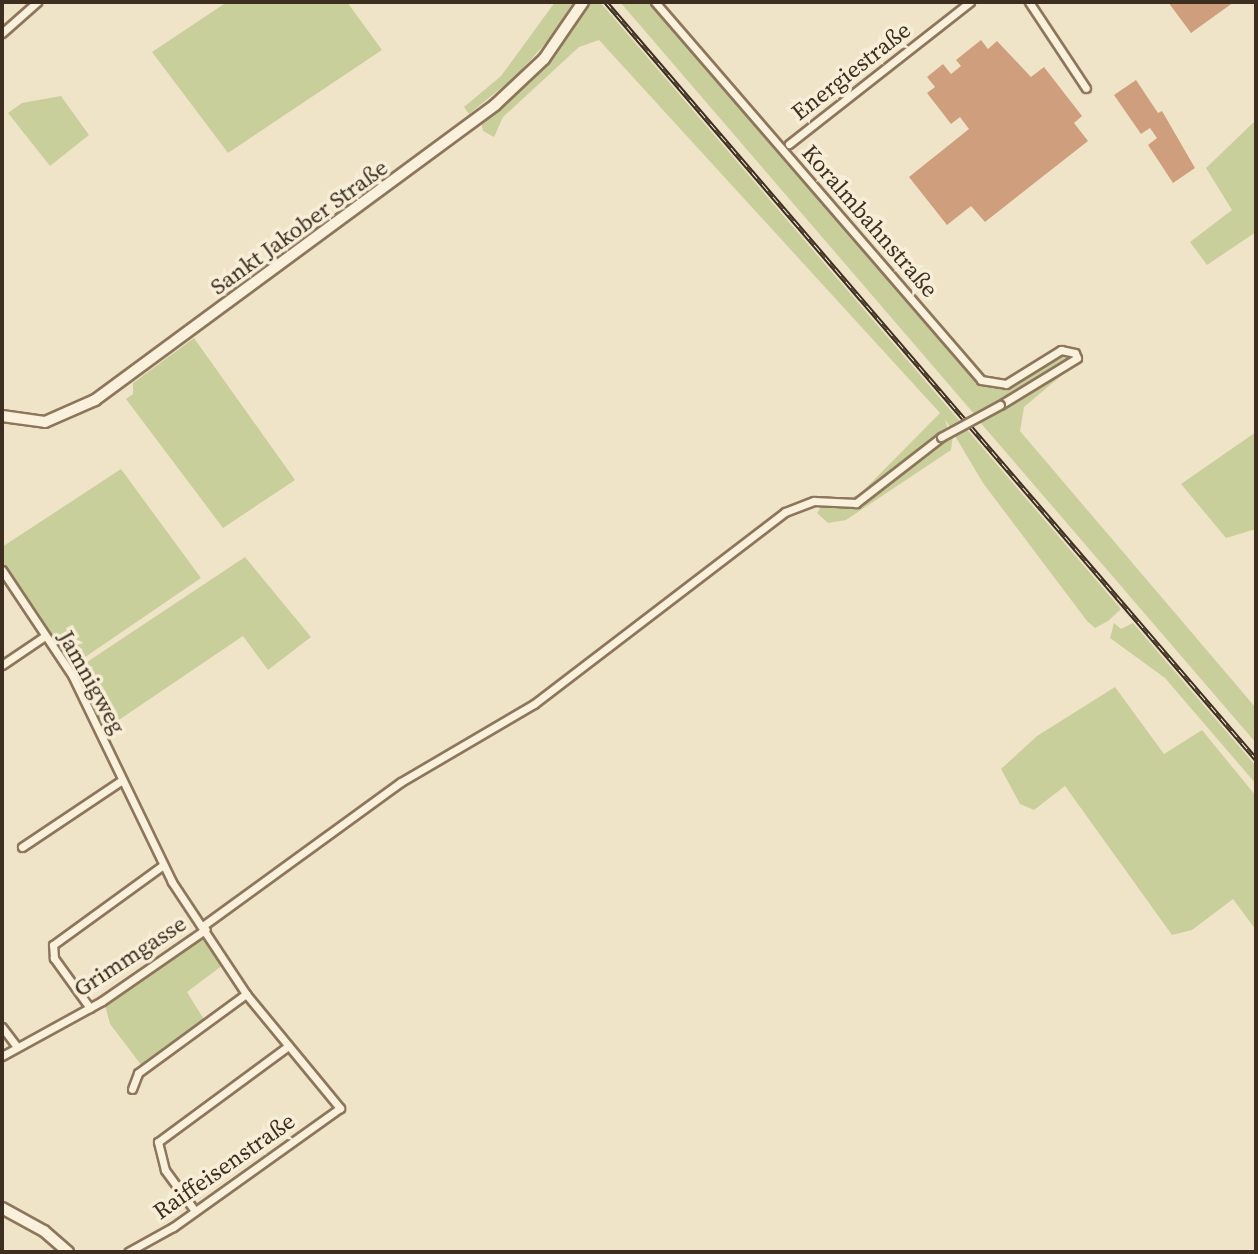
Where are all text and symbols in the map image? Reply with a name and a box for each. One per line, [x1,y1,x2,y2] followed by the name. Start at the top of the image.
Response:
[786,16,916,126] street label: Energiestraße
[796,139,944,303] street label: Koralmbahnstraße
[205,153,393,301] street label: Sankt Jakober Straße
[52,626,132,738] street label: Jamnigweg
[69,909,191,1003] street label: Grimmgasse
[148,1107,300,1225] street label: Raiffeisenstraße

